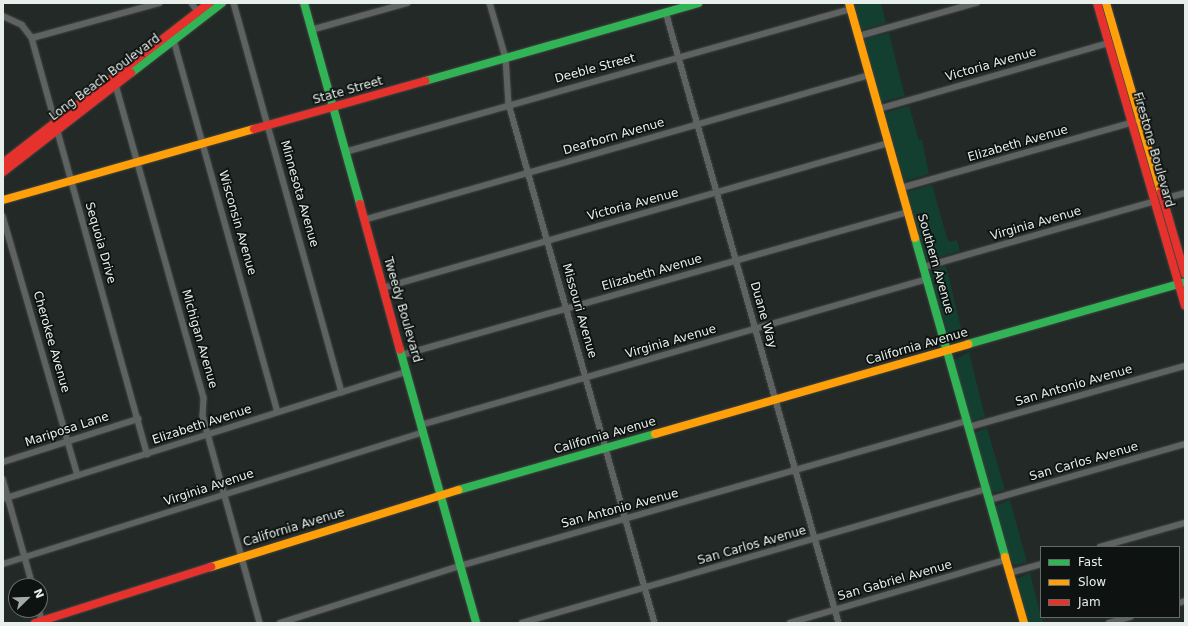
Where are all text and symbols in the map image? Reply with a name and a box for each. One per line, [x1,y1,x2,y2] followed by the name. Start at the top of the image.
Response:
[47,32,163,124] street label: Long Beach Boulevard
[944,45,1038,85] street label: Victoria Avenue
[553,51,637,87] street label: Deeble Street
[311,74,385,108] street label: State Street
[1130,91,1176,209] street label: Firestone Boulevard
[562,116,666,158] street label: Dearborn Avenue
[966,123,1070,165] street label: Elizabeth Avenue
[277,139,321,249] street label: Minnesota Avenue
[215,169,259,277] street label: Wisconsin Avenue
[586,186,680,224] street label: Victoria Avenue
[81,201,119,285] street label: Sequoia Drive
[989,204,1083,244] street label: Virginia Avenue
[914,213,956,315] street label: Southern Avenue
[600,252,704,294] street label: Elizabeth Avenue
[380,256,424,364] street label: Tweedy Boulevard
[559,262,599,360] street label: Missouri Avenue
[747,280,779,350] street label: Duane Way
[178,288,220,390] street label: Michigan Avenue
[30,290,72,394] street label: Cherokee Avenue
[624,322,718,362] street label: Virginia Avenue
[864,326,970,368] street label: California Avenue
[1014,362,1134,410] street label: San Antonio Avenue
[151,402,253,448] street label: Elizabeth Avenue
[23,410,111,450] street label: Mariposa Lane
[552,415,658,457] street label: California Avenue
[1028,440,1140,484] street label: San Carlos Avenue
[162,467,256,509] street label: Virginia Avenue
[560,486,680,532] street label: San Antonio Avenue
[242,506,346,550] street label: California Avenue
[696,524,808,568] street label: San Carlos Avenue
[1040,546,1180,618] legend
[1078,555,1102,569] text: Fast
[836,558,954,604] street label: San Gabriel Avenue
[1078,575,1106,589] text: Slow
[8,578,48,618] north arrow
[31,587,46,600] text: N
[1078,595,1101,609] text: Jam

